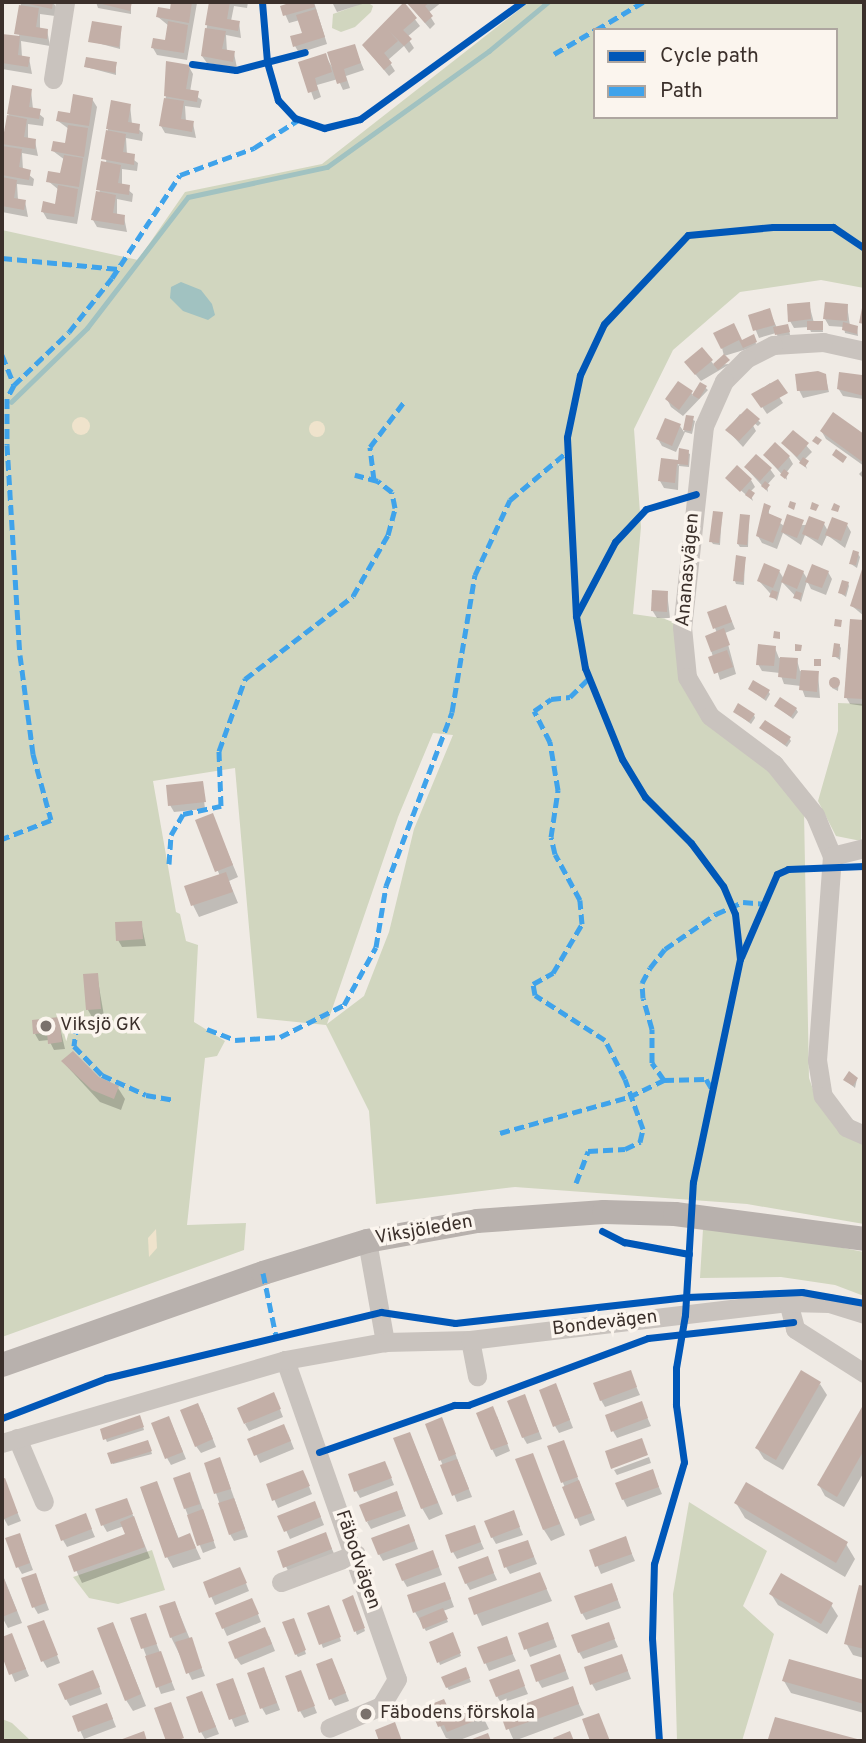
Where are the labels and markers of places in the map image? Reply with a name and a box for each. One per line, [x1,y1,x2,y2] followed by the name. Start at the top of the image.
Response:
[60,1015,141,1037] place label: Viksjö GK
[38,1018,54,1034] marker: Viksjö GK
[380,1703,535,1725] place label: Fäbodens förskola
[358,1706,374,1722] marker: Fäbodens förskola

